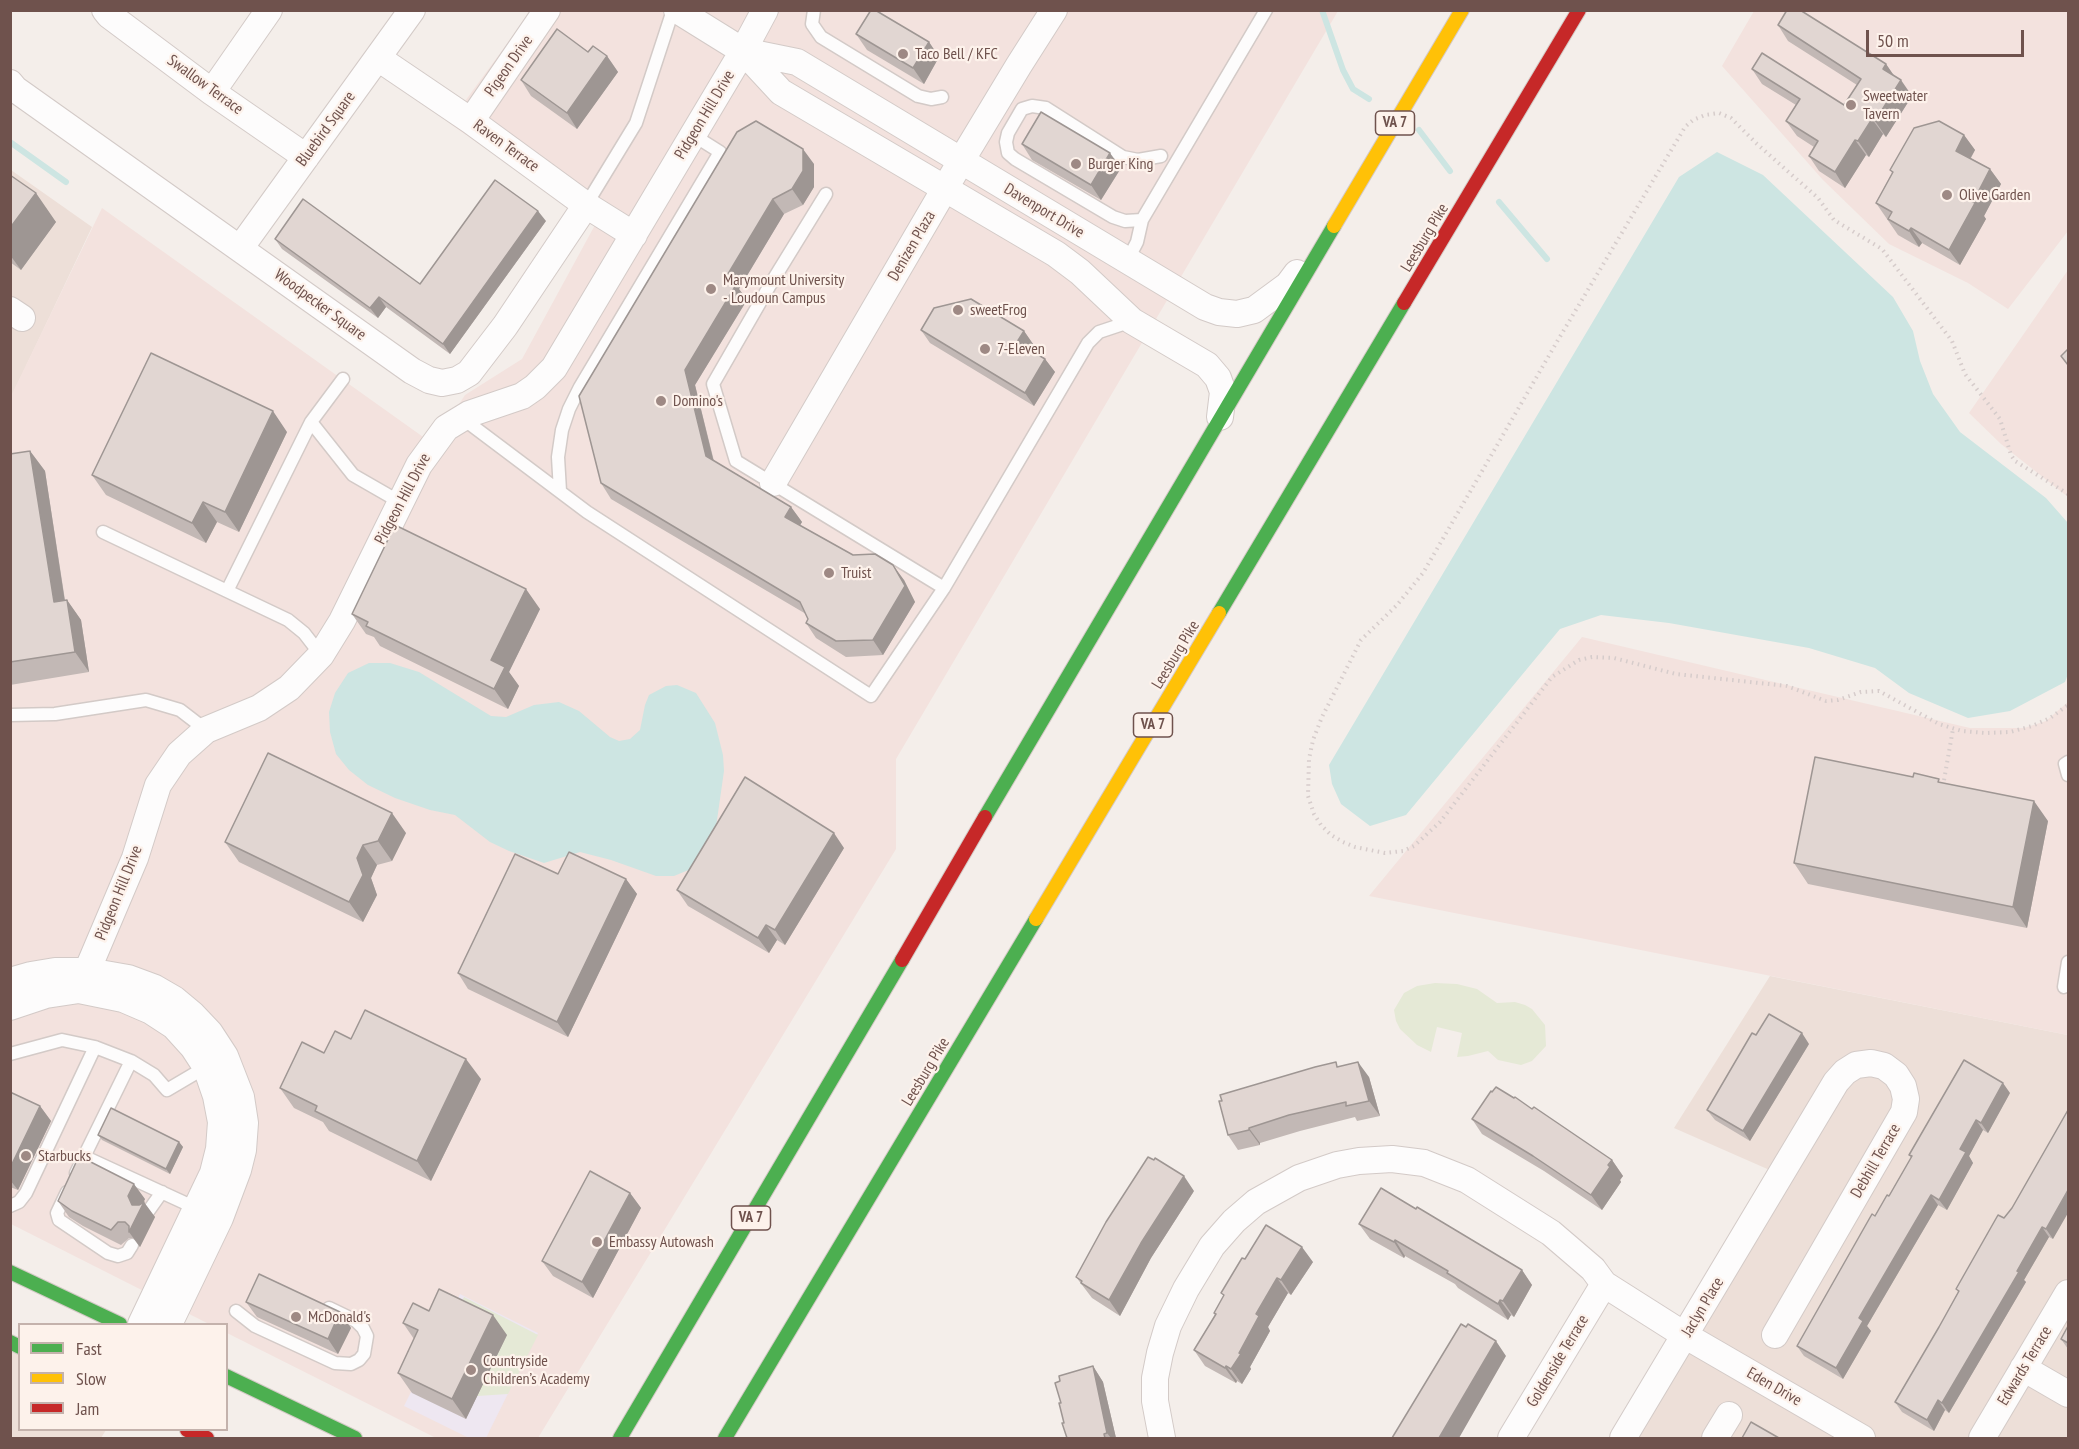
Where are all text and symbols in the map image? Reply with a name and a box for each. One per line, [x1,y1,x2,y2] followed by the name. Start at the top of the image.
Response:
[1869,18,2026,56] scale bar
[1877,29,1909,52] text: 50 m
[481,32,537,100] street label: Pigeon Drive
[915,44,998,64] place label: Taco Bell / KFC
[896,47,910,61] marker: Taco Bell / KFC
[163,51,247,119] street label: Swallow Terrace
[671,67,739,163] street label: Pidgeon Hill Drive
[1863,86,1928,124] place label: Sweetwater Tavern
[292,88,360,170] street label: Bluebird Square
[1844,98,1858,112] marker: Sweetwater Tavern
[1376,111,1414,135] road number: VA 7
[469,116,543,176] street label: Raven Terrace
[1088,154,1153,174] place label: Burger King
[1069,157,1083,171] marker: Burger King
[1000,180,1088,242] street label: Davenport Drive
[1959,185,2030,205] place label: Olive Garden
[1940,188,1954,202] marker: Olive Garden
[1397,200,1453,276] street label: Leesburg Pike
[884,208,940,284] street label: Denizen Plaza
[270,265,370,345] street label: Woodpecker Square
[723,270,844,308] place label: Marymount University - Loudoun Campus
[704,282,718,296] marker: Marymount University - Loudoun Campus
[970,300,1027,320] place label: sweetFrog
[951,303,965,317] marker: sweetFrog
[997,339,1045,359] place label: 7-Eleven
[978,342,992,356] marker: 7-Eleven
[673,391,723,411] place label: Domino's
[654,394,668,408] marker: Domino's
[371,450,435,548] street label: Pidgeon Hill Drive
[841,563,871,583] place label: Truist
[822,566,836,580] marker: Truist
[1148,617,1204,693] street label: Leesburg Pike
[1134,713,1172,737] road number: VA 7
[91,843,147,943] street label: Pidgeon Hill Drive
[898,1034,954,1110] street label: Leesburg Pike
[1847,1120,1905,1202] street label: Debhill Terrace
[38,1146,91,1166] place label: Starbucks
[19,1149,33,1163] marker: Starbucks
[732,1206,771,1230] road number: VA 7
[609,1232,714,1252] place label: Embassy Autowash
[590,1235,604,1249] marker: Embassy Autowash
[1678,1274,1728,1340] street label: Jaclyn Place
[308,1307,371,1327] place label: McDonald's
[289,1310,303,1324] marker: McDonald's
[1523,1311,1593,1411] street label: Goldenside Terrace
[18,1323,228,1431] legend
[1994,1323,2056,1409] street label: Edwards Terrace
[76,1337,102,1360] text: Fast
[483,1351,590,1389] place label: Countryside Children’s Academy
[464,1363,478,1377] marker: Countryside Children’s Academy
[1743,1364,1805,1410] street label: Eden Drive
[76,1367,106,1390] text: Slow
[76,1397,99,1420] text: Jam

